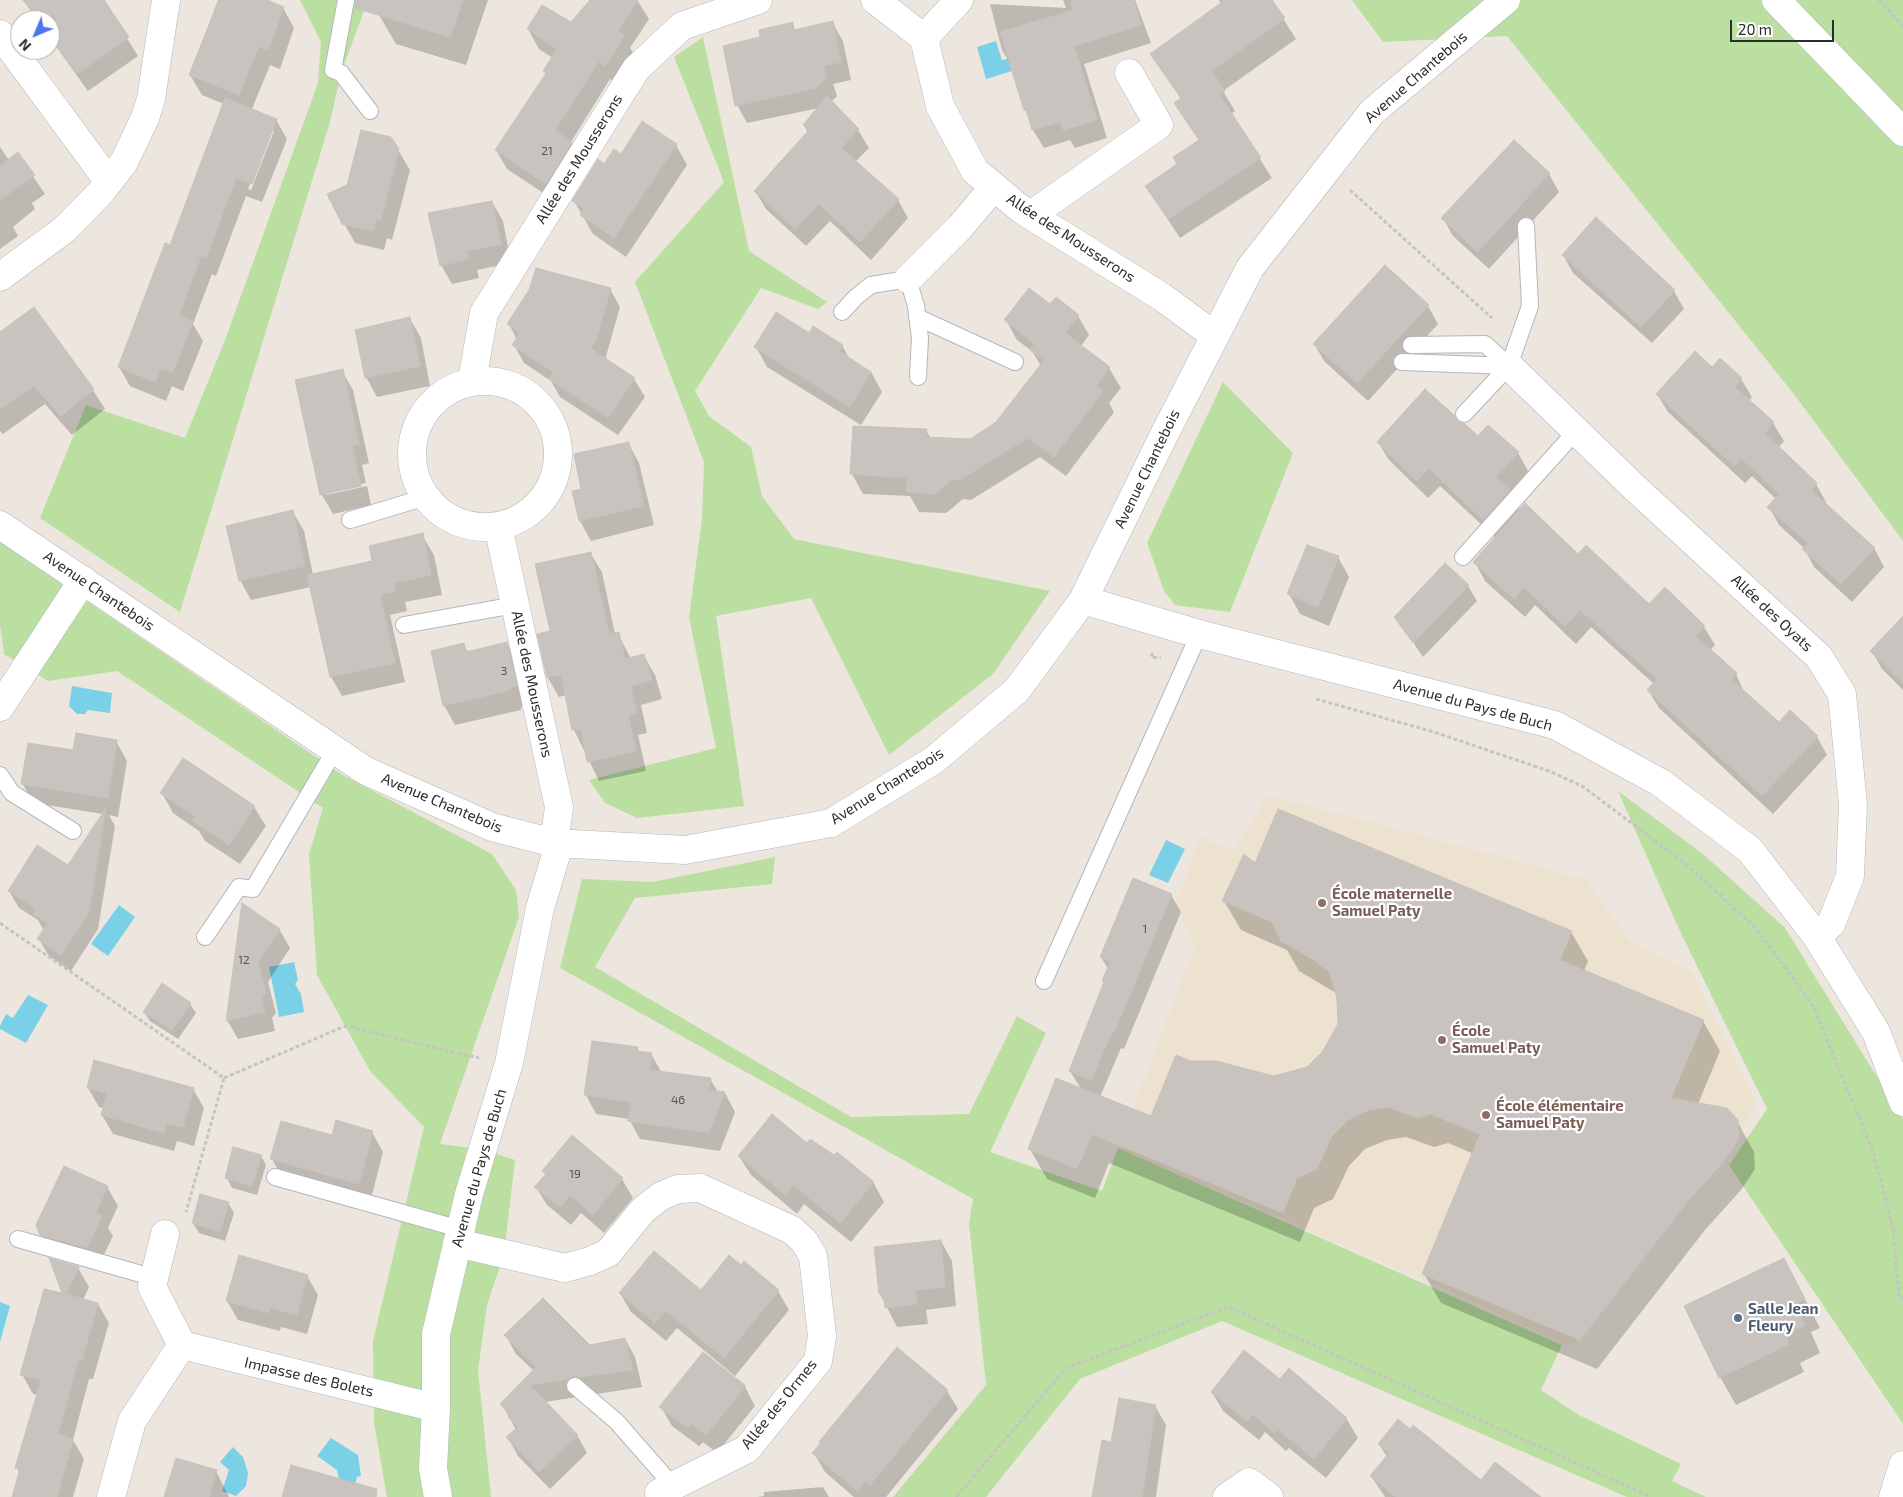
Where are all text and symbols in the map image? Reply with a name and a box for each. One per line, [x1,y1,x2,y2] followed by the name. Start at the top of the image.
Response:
[10,10,60,60] north arrow
[1733,10,1837,42] scale bar
[1738,20,1772,38] text: 20 m
[1361,28,1471,126] street label: Avenue Chantebois
[15,36,34,55] text: N
[532,91,626,227] street label: Allée des Mousserons
[541,144,553,158] house number: 21
[1003,190,1139,286] street label: Allée des Mousserons
[1110,407,1184,531] street label: Avenue Chantebois
[40,547,158,635] street label: Avenue Chantebois
[1728,571,1816,655] street label: Allée des Oyats
[508,609,556,759] street label: Allée des Mousserons
[501,664,507,678] house number: 3
[1392,675,1554,735] street label: Avenue du Pays de Buch
[827,744,947,828] street label: Avenue Chantebois
[379,769,505,837] street label: Avenue Chantebois
[1332,885,1452,920] place label: École maternelle Samuel Paty
[1316,897,1328,909] marker: École maternelle Samuel Paty
[1143,922,1147,936] house number: 1
[238,953,250,967] house number: 12
[1452,1022,1540,1057] place label: École Samuel Paty
[1436,1034,1448,1046] marker: École Samuel Paty
[448,1087,510,1249] street label: Avenue du Pays de Buch
[671,1093,685,1107] house number: 46
[1496,1097,1624,1132] place label: École élémentaire Samuel Paty
[1480,1109,1492,1121] marker: École élémentaire Samuel Paty
[569,1167,581,1181] house number: 19
[1748,1300,1818,1335] place label: Salle Jean Fleury
[1732,1312,1744,1324] marker: Salle Jean Fleury
[243,1353,375,1401] street label: Impasse des Bolets
[737,1356,821,1452] street label: Allée des Ormes

